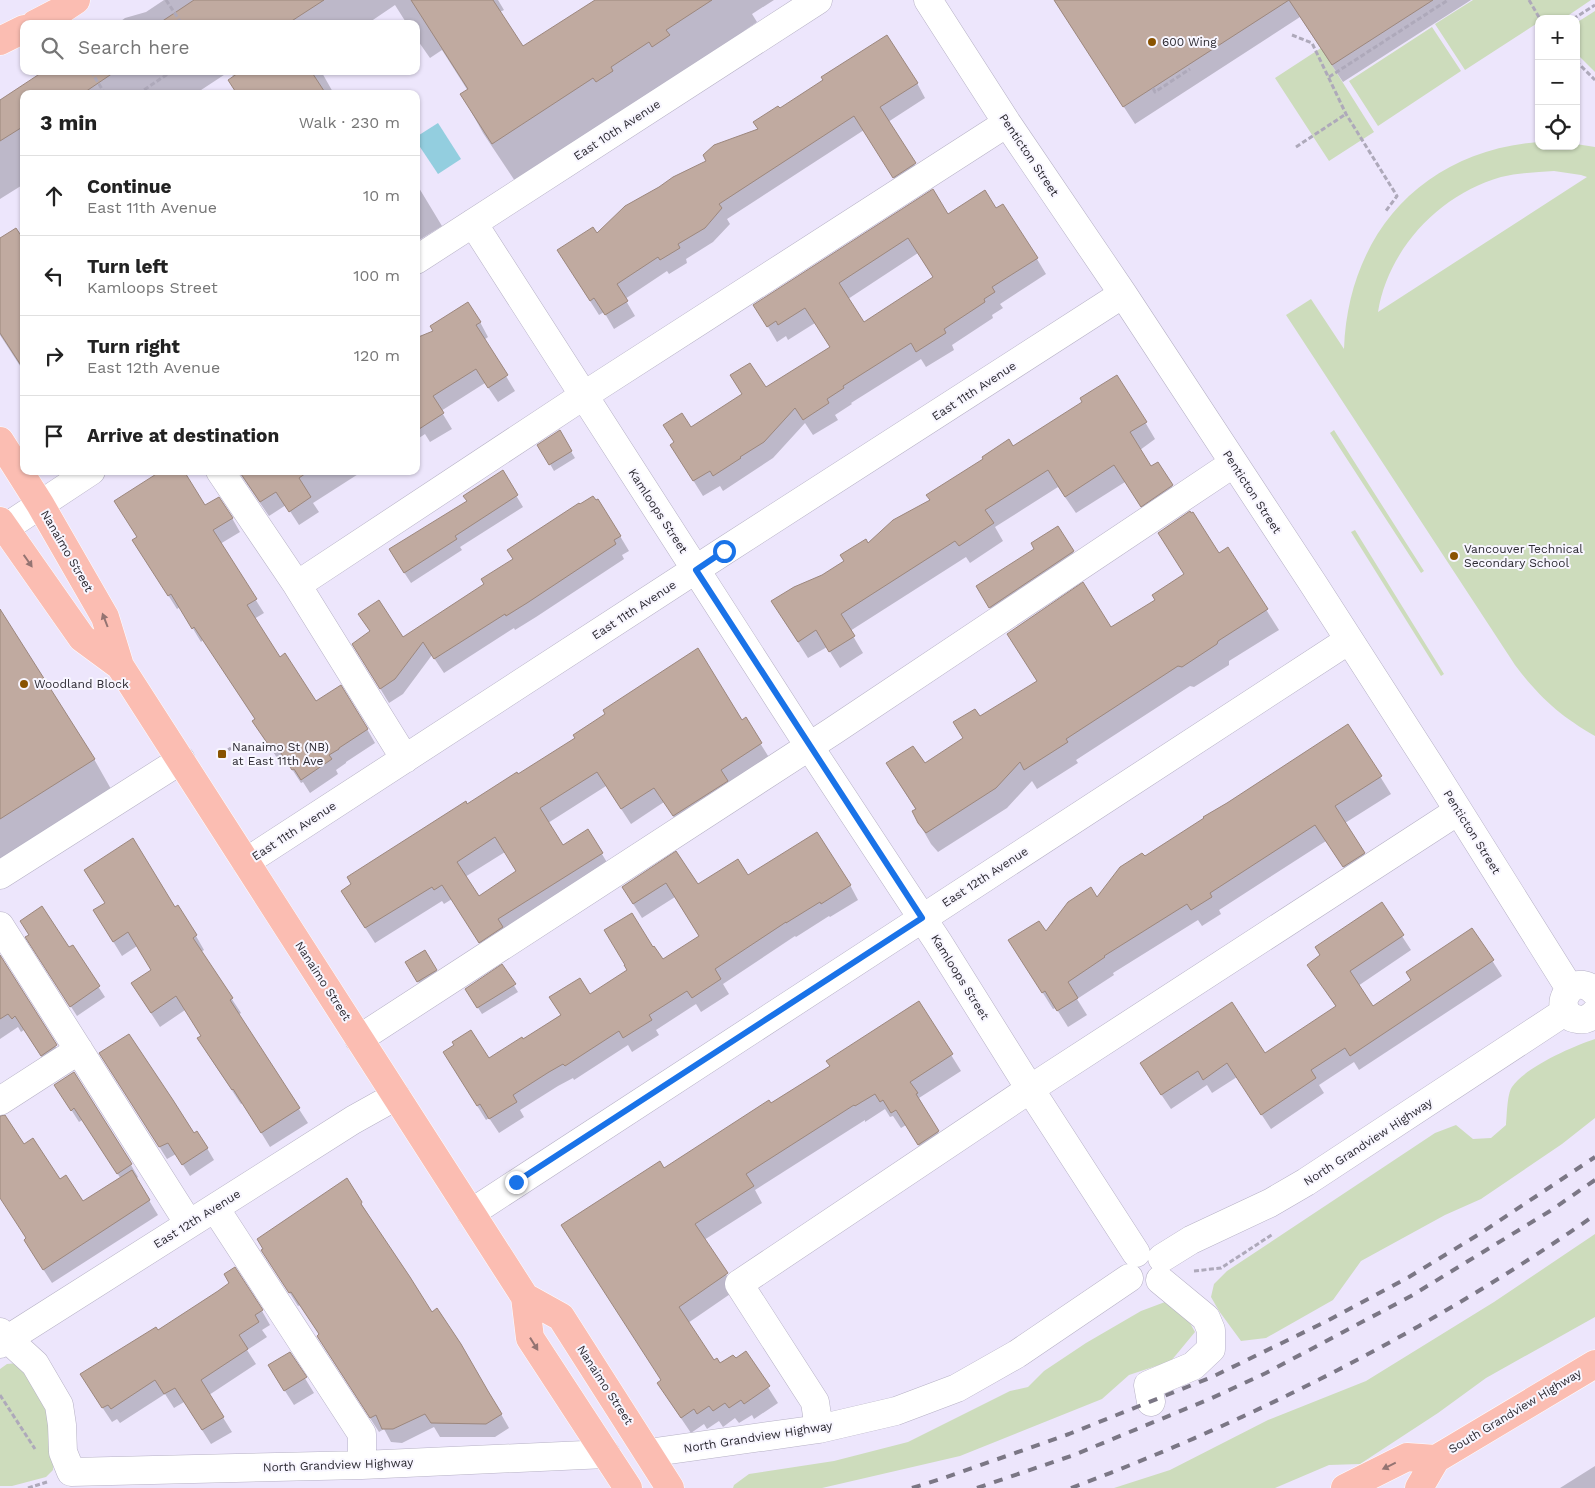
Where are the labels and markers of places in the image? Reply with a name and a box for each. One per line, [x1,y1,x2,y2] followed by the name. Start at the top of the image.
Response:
[1162,35,1217,49] place label: 600 Wing
[1146,36,1158,48] marker: 600 Wing
[1464,542,1583,570] place label: Vancouver Technical Secondary School
[1448,550,1460,562] marker: Vancouver Technical Secondary School
[34,677,129,691] place label: Woodland Block
[18,678,30,690] marker: Woodland Block
[232,740,329,768] place label: Nanaimo St (NB) at East 11th Ave
[216,748,228,760] marker: Nanaimo St (NB) at East 11th Ave

